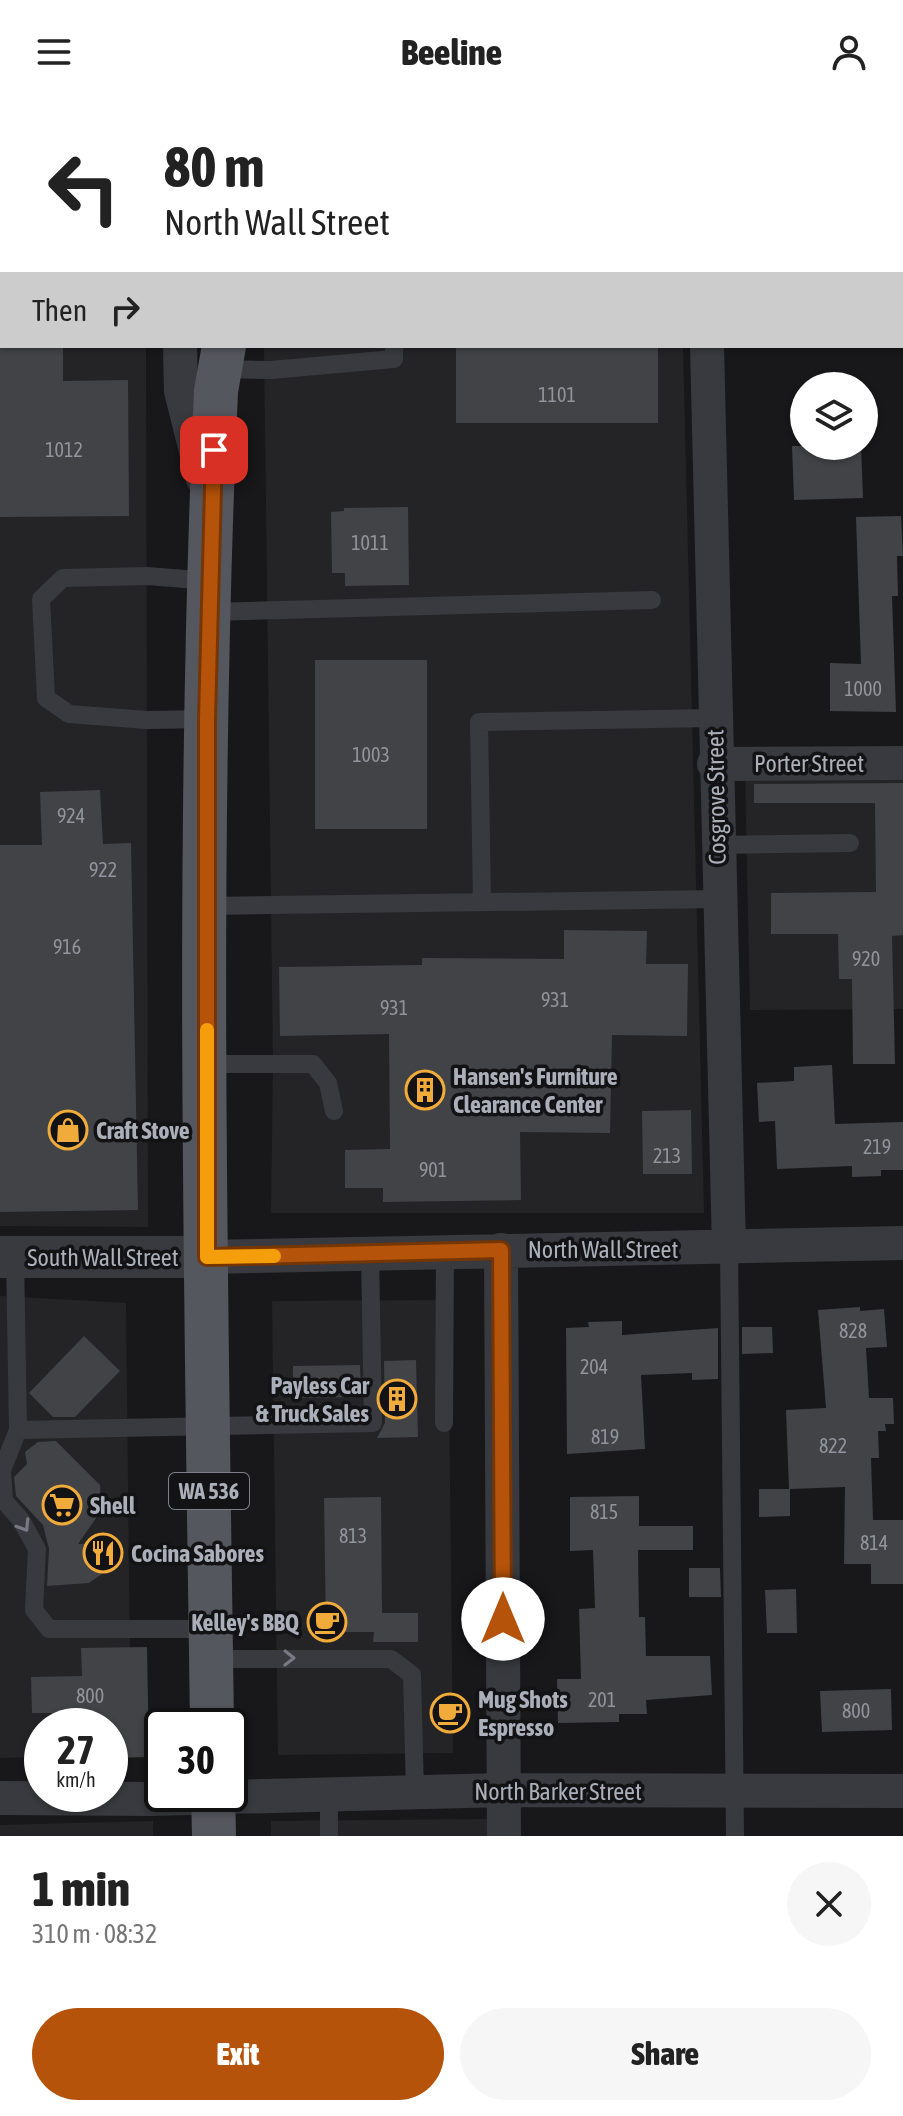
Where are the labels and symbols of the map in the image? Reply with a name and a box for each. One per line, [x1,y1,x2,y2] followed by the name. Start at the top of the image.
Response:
[538,383,576,406] house number: 1101
[180,416,248,484] pin
[45,438,83,461] house number: 1012
[351,531,389,554] house number: 1011
[844,677,882,700] house number: 1000
[701,729,731,865] street label: Cosgrove Street
[352,743,390,766] house number: 1003
[754,750,864,777] street label: Porter Street
[57,804,85,827] house number: 924
[89,858,117,881] house number: 922
[53,935,81,958] house number: 916
[852,947,880,970] house number: 920
[541,988,569,1011] house number: 931
[380,996,408,1019] house number: 931
[453,1063,618,1118] place label: Hansen's Furniture Clearance Center
[404,1069,446,1111] building icon: Hansen's Furniture Clearance Center
[47,1109,89,1151] shop icon: Craft Stove
[96,1117,190,1144] place label: Craft Stove
[863,1135,891,1158] house number: 219
[653,1144,681,1167] house number: 213
[419,1158,447,1181] house number: 901
[528,1236,678,1263] street label: North Wall Street
[27,1244,179,1271] street label: South Wall Street
[839,1319,867,1342] house number: 828
[580,1355,608,1378] house number: 204
[256,1372,370,1427] place label: Payless Car & Truck Sales
[376,1378,418,1420] building icon: Payless Car & Truck Sales
[591,1425,619,1448] house number: 819
[819,1434,847,1457] house number: 822
[169,1473,249,1509] road number: WA 536
[41,1484,83,1526] supermarket icon: Shell
[90,1492,136,1519] place label: Shell
[590,1500,618,1523] house number: 815
[14,1518,29,1532] one-way arrow
[339,1524,367,1547] house number: 813
[860,1531,888,1554] house number: 814
[82,1532,124,1574] restaurant icon: Cocina Sabores
[131,1540,264,1567] place label: Cocina Sabores
[461,1577,545,1661] position arrow
[306,1601,348,1643] cafe icon: Kelley's BBQ
[191,1609,299,1636] place label: Kelley's BBQ
[283,1649,296,1666] one-way arrow
[76,1684,104,1707] house number: 800
[478,1686,568,1741] place label: Mug Shots Espresso
[588,1688,616,1711] house number: 201
[429,1692,471,1734] cafe icon: Mug Shots Espresso
[842,1699,870,1722] house number: 800
[144,1708,248,1812] speed limit sign: 30
[474,1778,642,1805] street label: North Barker Street

